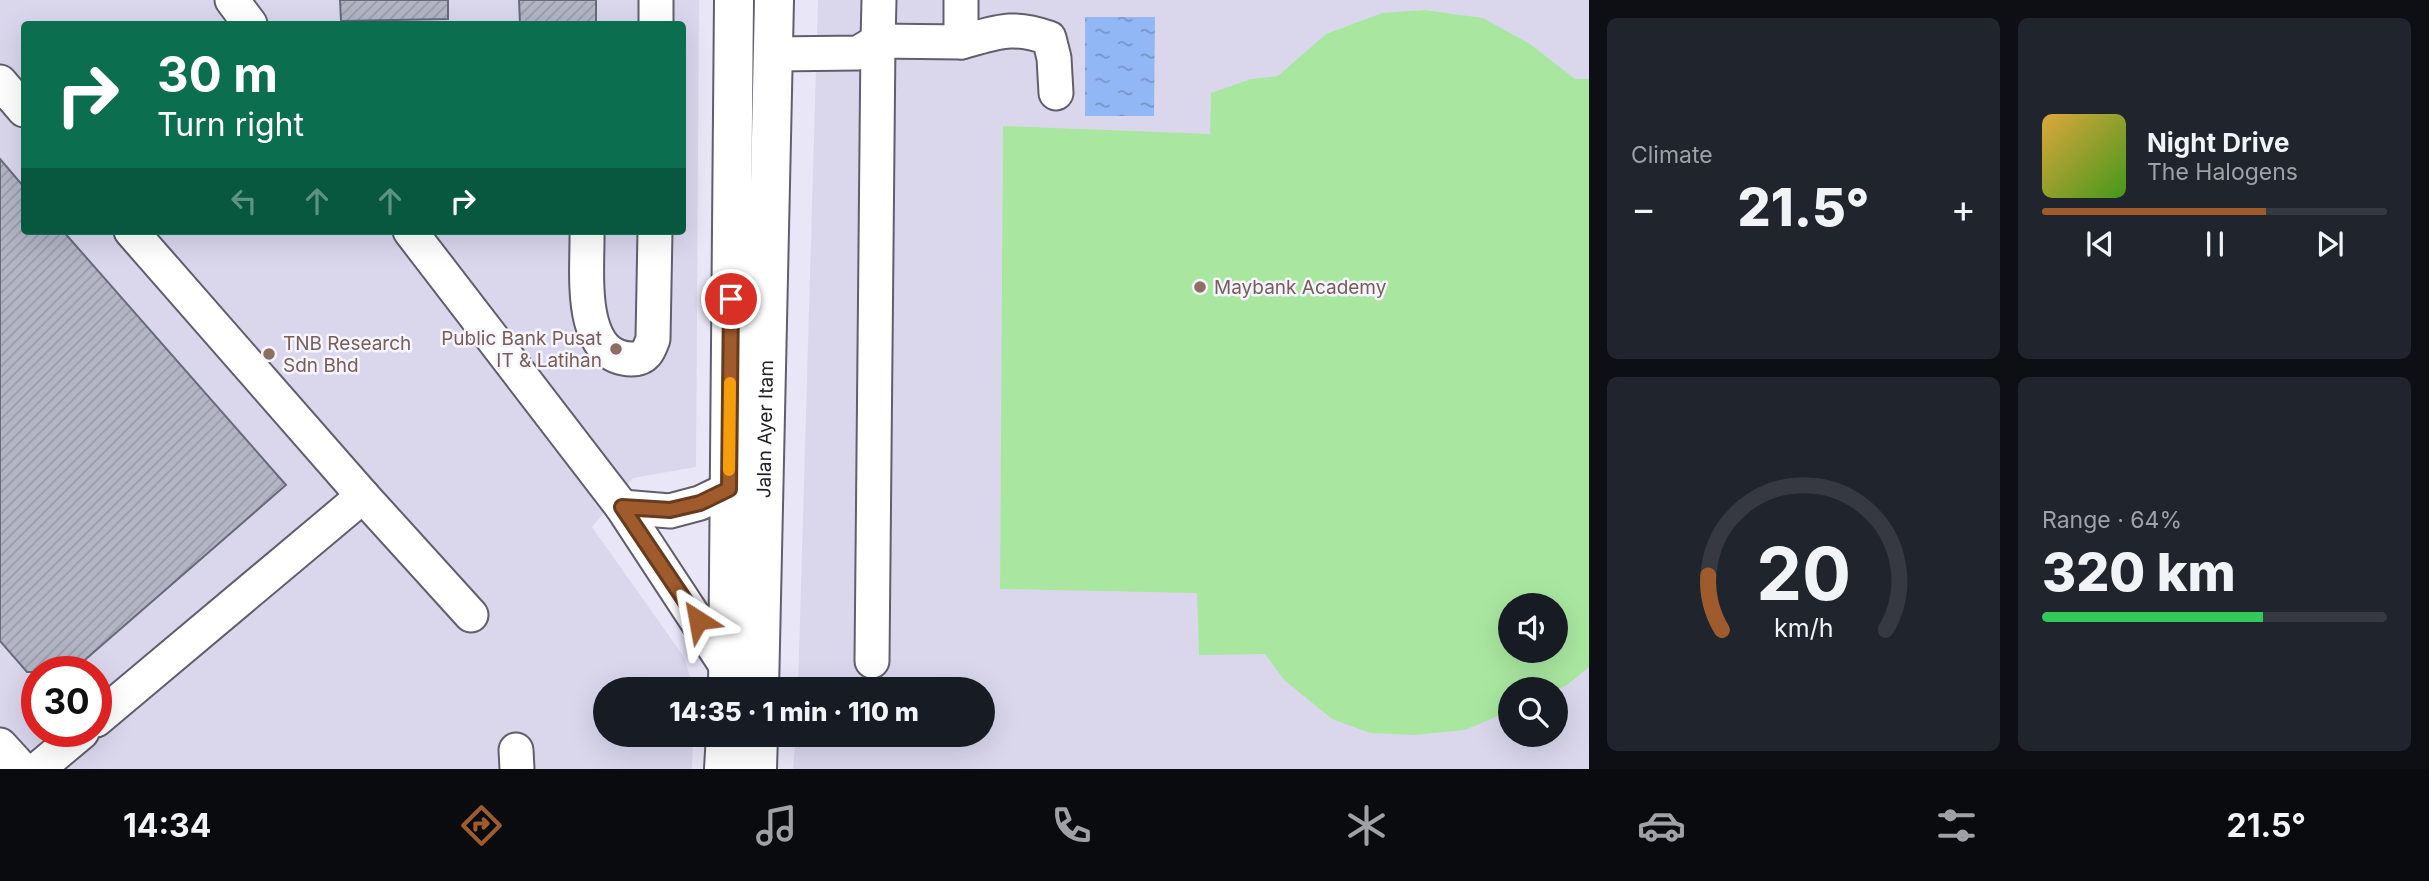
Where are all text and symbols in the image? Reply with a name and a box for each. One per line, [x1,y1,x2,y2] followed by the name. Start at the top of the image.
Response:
[157,45,278,104] text: 30 m
[42,49,133,140] icon: right
[157,105,304,144] text: Turn right
[2147,127,2289,158] text: Night Drive
[1631,141,1713,169] text: Climate
[2147,158,2298,186] text: The Halogens
[1738,176,1869,239] text: 21.5°
[225,182,263,220] icon: left
[298,182,336,220] icon: ahead
[371,182,409,220] icon: ahead
[444,182,482,220] icon: right
[1631,185,1656,231] text: −
[1951,185,1976,231] text: +
[2081,225,2119,263] icon: previous
[2196,225,2234,263] icon: pause
[2311,225,2349,263] icon: next
[701,269,761,329] pin
[1214,276,1387,299] place label: Maybank Academy
[1192,279,1208,295] marker: Maybank Academy
[712,280,750,318] icon: arrive
[441,327,602,372] place label: Public Bank Pusat IT & Latihan
[283,332,411,377] place label: TNB Research Sdn Bhd
[608,341,624,357] marker: Public Bank Pusat IT & Latihan
[261,346,277,362] marker: TNB Research Sdn Bhd
[752,360,778,498] street label: Jalan Ayer Itam
[2042,506,2182,534] text: Range · 64%
[1756,529,1851,618] text: 20
[2042,541,2236,604] text: 320 km
[661,583,735,657] position arrow
[1498,593,1568,747] map controls
[1498,593,1568,663] button: sound
[1774,613,1833,643] text: km/h
[21,656,112,747] speed limit sign: 30
[1498,677,1568,747] button: search
[669,696,919,727] text: 14:35 · 1 min · 110 m
[457,801,506,850] icon: directions
[752,801,801,850] icon: music
[1047,801,1096,850] icon: phone
[1342,801,1391,850] icon: climate
[1637,801,1686,850] icon: car
[1932,801,1981,850] icon: filters
[123,806,211,845] text: 14:34
[2227,806,2306,845] text: 21.5°

